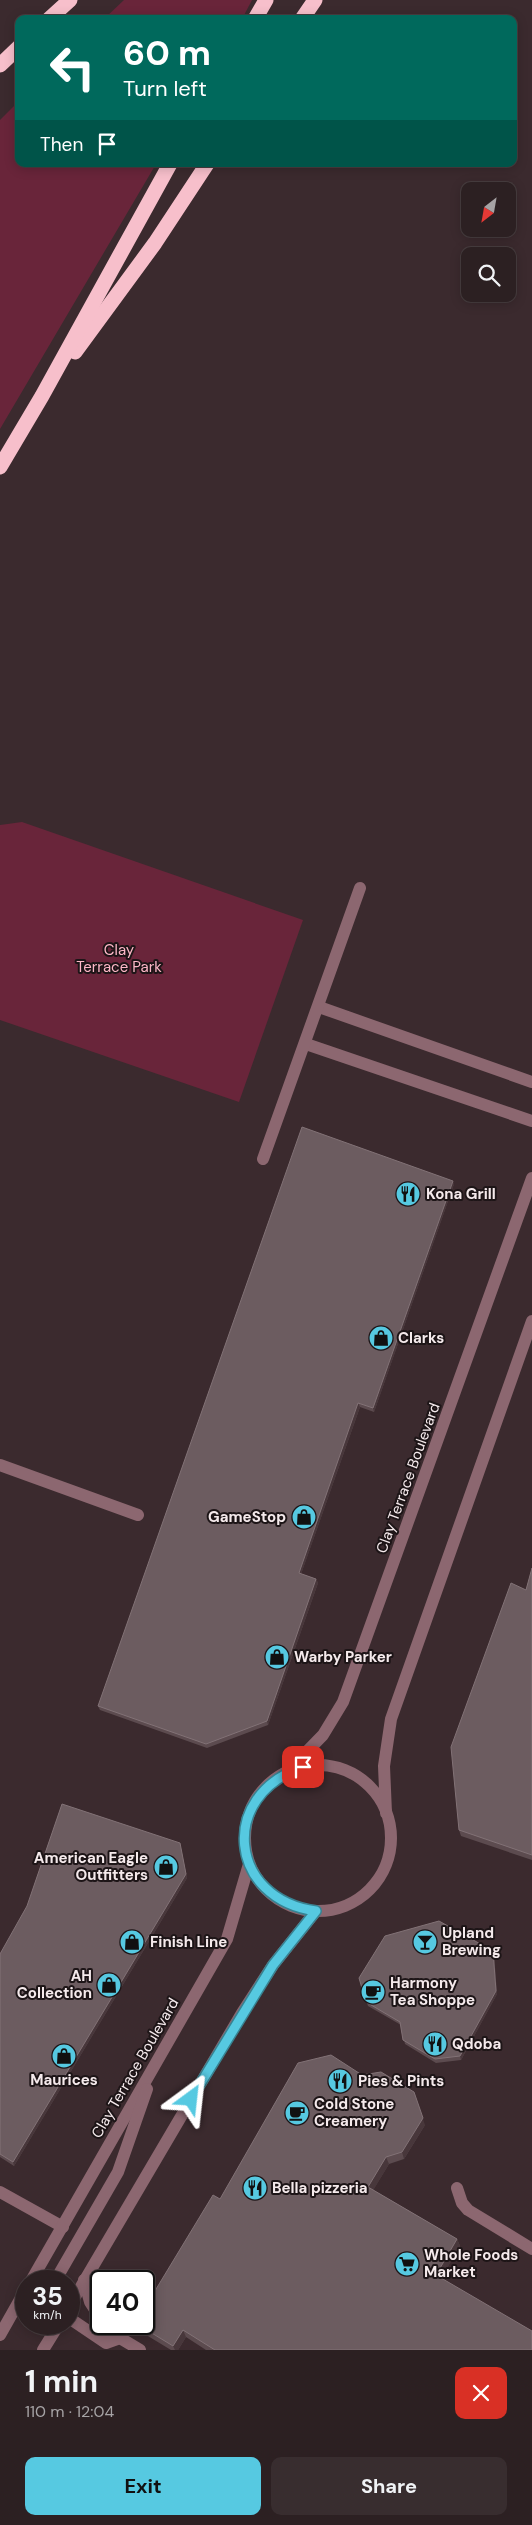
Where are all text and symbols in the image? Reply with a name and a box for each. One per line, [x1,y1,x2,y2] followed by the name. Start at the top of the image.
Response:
[123,30,211,76] text: 60 m
[40,35,105,100] icon: left
[123,74,207,103] text: Turn left
[93,130,121,158] icon: arrive
[40,132,83,157] text: Then
[461,182,516,238] north arrow
[461,182,516,302] map controls
[461,247,516,302] button: search
[76,940,162,977] park label: Clay Terrace Park
[395,1181,421,1207] restaurant icon: Kona Grill
[426,1184,496,1204] place label: Kona Grill
[368,1325,394,1351] shop icon: Clarks
[398,1328,444,1348] place label: Clarks
[371,1400,445,1556] street label: Clay Terrace Boulevard
[291,1504,317,1530] shop icon: GameStop
[208,1507,286,1527] place label: GameStop
[264,1644,290,1670] shop icon: Warby Parker
[294,1647,392,1667] place label: Warby Parker
[282,1746,324,1788] pin
[289,1753,317,1781] icon: arrive
[34,1848,148,1885] place label: American Eagle Outfitters
[153,1854,179,1880] shop icon: American Eagle Outfitters
[442,1923,501,1960] place label: Upland Brewing
[119,1929,145,1955] shop icon: Finish Line
[412,1929,438,1955] bar icon: Upland Brewing
[150,1932,227,1952] place label: Finish Line
[17,1966,92,2003] place label: AH Collection
[96,1972,122,1998] shop icon: AH Collection
[390,1973,475,2010] place label: Harmony Tea Shoppe
[360,1979,386,2005] cafe icon: Harmony Tea Shoppe
[87,1994,183,2142] street label: Clay Terrace Boulevard
[422,2031,448,2057] restaurant icon: Qdoba
[452,2034,501,2054] place label: Qdoba
[51,2043,77,2069] shop icon: Maurices
[327,2068,353,2094] restaurant icon: Pies & Pints
[30,2070,98,2090] place label: Maurices
[358,2071,444,2091] place label: Pies & Pints
[164,2072,216,2124] position arrow
[314,2094,394,2131] place label: Cold Stone Creamery
[284,2100,310,2126] cafe icon: Cold Stone Creamery
[242,2175,268,2201] restaurant icon: Bella pizzeria
[272,2178,368,2198] place label: Bella pizzeria
[424,2245,518,2282] place label: Whole Foods Market
[394,2251,420,2277] supermarket icon: Whole Foods Market
[90,2270,155,2335] speed limit sign: 40
[32,2280,63,2313] text: 35
[33,2307,62,2323] text: km/h
[25,2362,98,2401] text: 1 min
[455,2367,507,2419] button: close
[25,2401,114,2422] text: 110 m · 12:04
[25,2457,261,2515] button: Exit
[271,2457,507,2515] button: Share

